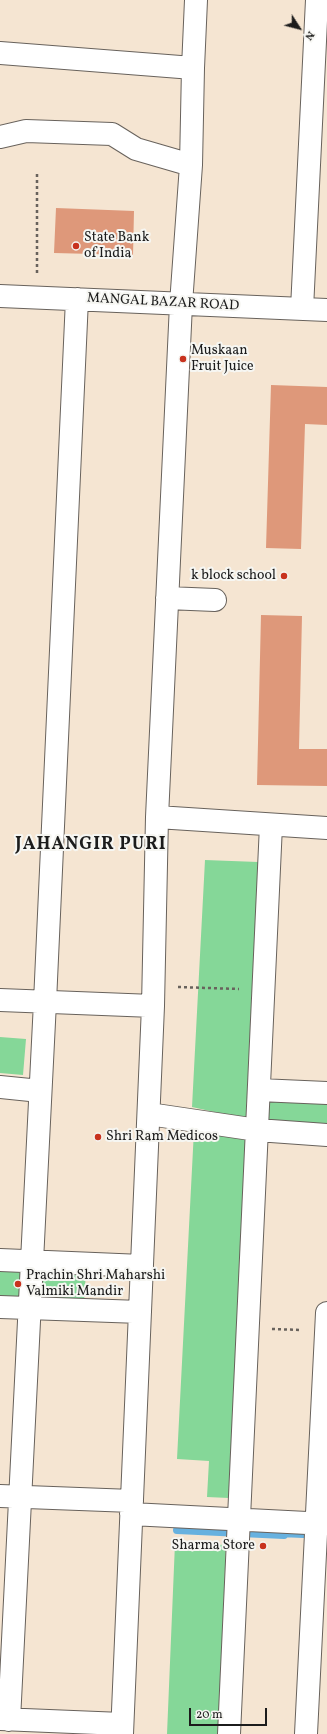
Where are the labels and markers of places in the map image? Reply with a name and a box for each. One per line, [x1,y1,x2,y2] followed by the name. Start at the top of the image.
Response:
[84,230,149,262] place label: State Bank of India
[71,241,81,251] marker: State Bank of India
[191,343,254,376] place label: Muskaan Fruit Juice
[178,354,188,364] marker: Muskaan Fruit Juice
[191,568,276,584] place label: k block school
[279,571,289,581] marker: k block school
[106,1129,218,1145] place label: Shri Ram Medicos
[93,1132,103,1142] marker: Shri Ram Medicos
[26,1268,165,1300] place label: Prachin Shri Maharshi Valmiki Mandir
[13,1279,23,1289] marker: Prachin Shri Maharshi Valmiki Mandir
[171,1538,255,1554] place label: Sharma Store
[258,1541,268,1551] marker: Sharma Store

